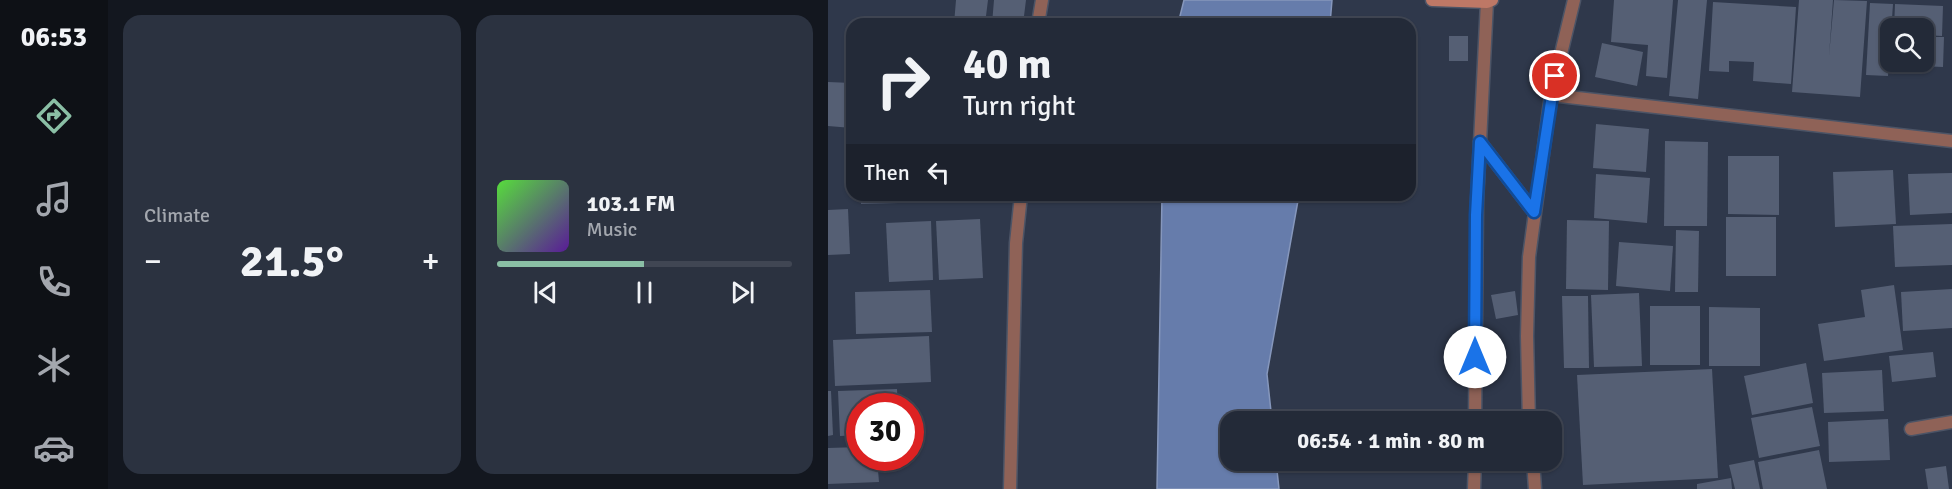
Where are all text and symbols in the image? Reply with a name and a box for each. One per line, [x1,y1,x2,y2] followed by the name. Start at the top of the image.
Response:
[1880,18,1934,72] map controls
[1880,18,1934,72] button: search
[21,21,87,54] text: 06:53
[963,39,1052,90] text: 40 m
[864,42,942,120] icon: right
[1529,50,1580,101] pin
[1538,59,1571,92] icon: arrive
[963,90,1076,123] text: Turn right
[33,95,75,137] icon: directions
[922,156,955,189] icon: left
[864,159,910,186] text: Then
[33,178,75,220] icon: music
[587,190,675,217] text: 103.1 FM
[144,203,210,228] text: Climate
[587,217,637,242] text: Music
[240,234,344,289] text: 21.5°
[144,241,162,282] text: −
[422,241,439,282] text: +
[33,261,75,303] icon: phone
[529,276,562,309] icon: previous
[628,276,661,309] icon: pause
[726,276,759,309] icon: next
[1443,325,1507,389] position arrow
[33,344,75,386] icon: climate
[846,393,924,471] speed limit sign: 30
[33,427,75,469] icon: car
[1297,427,1485,454] text: 06:54 · 1 min · 80 m

